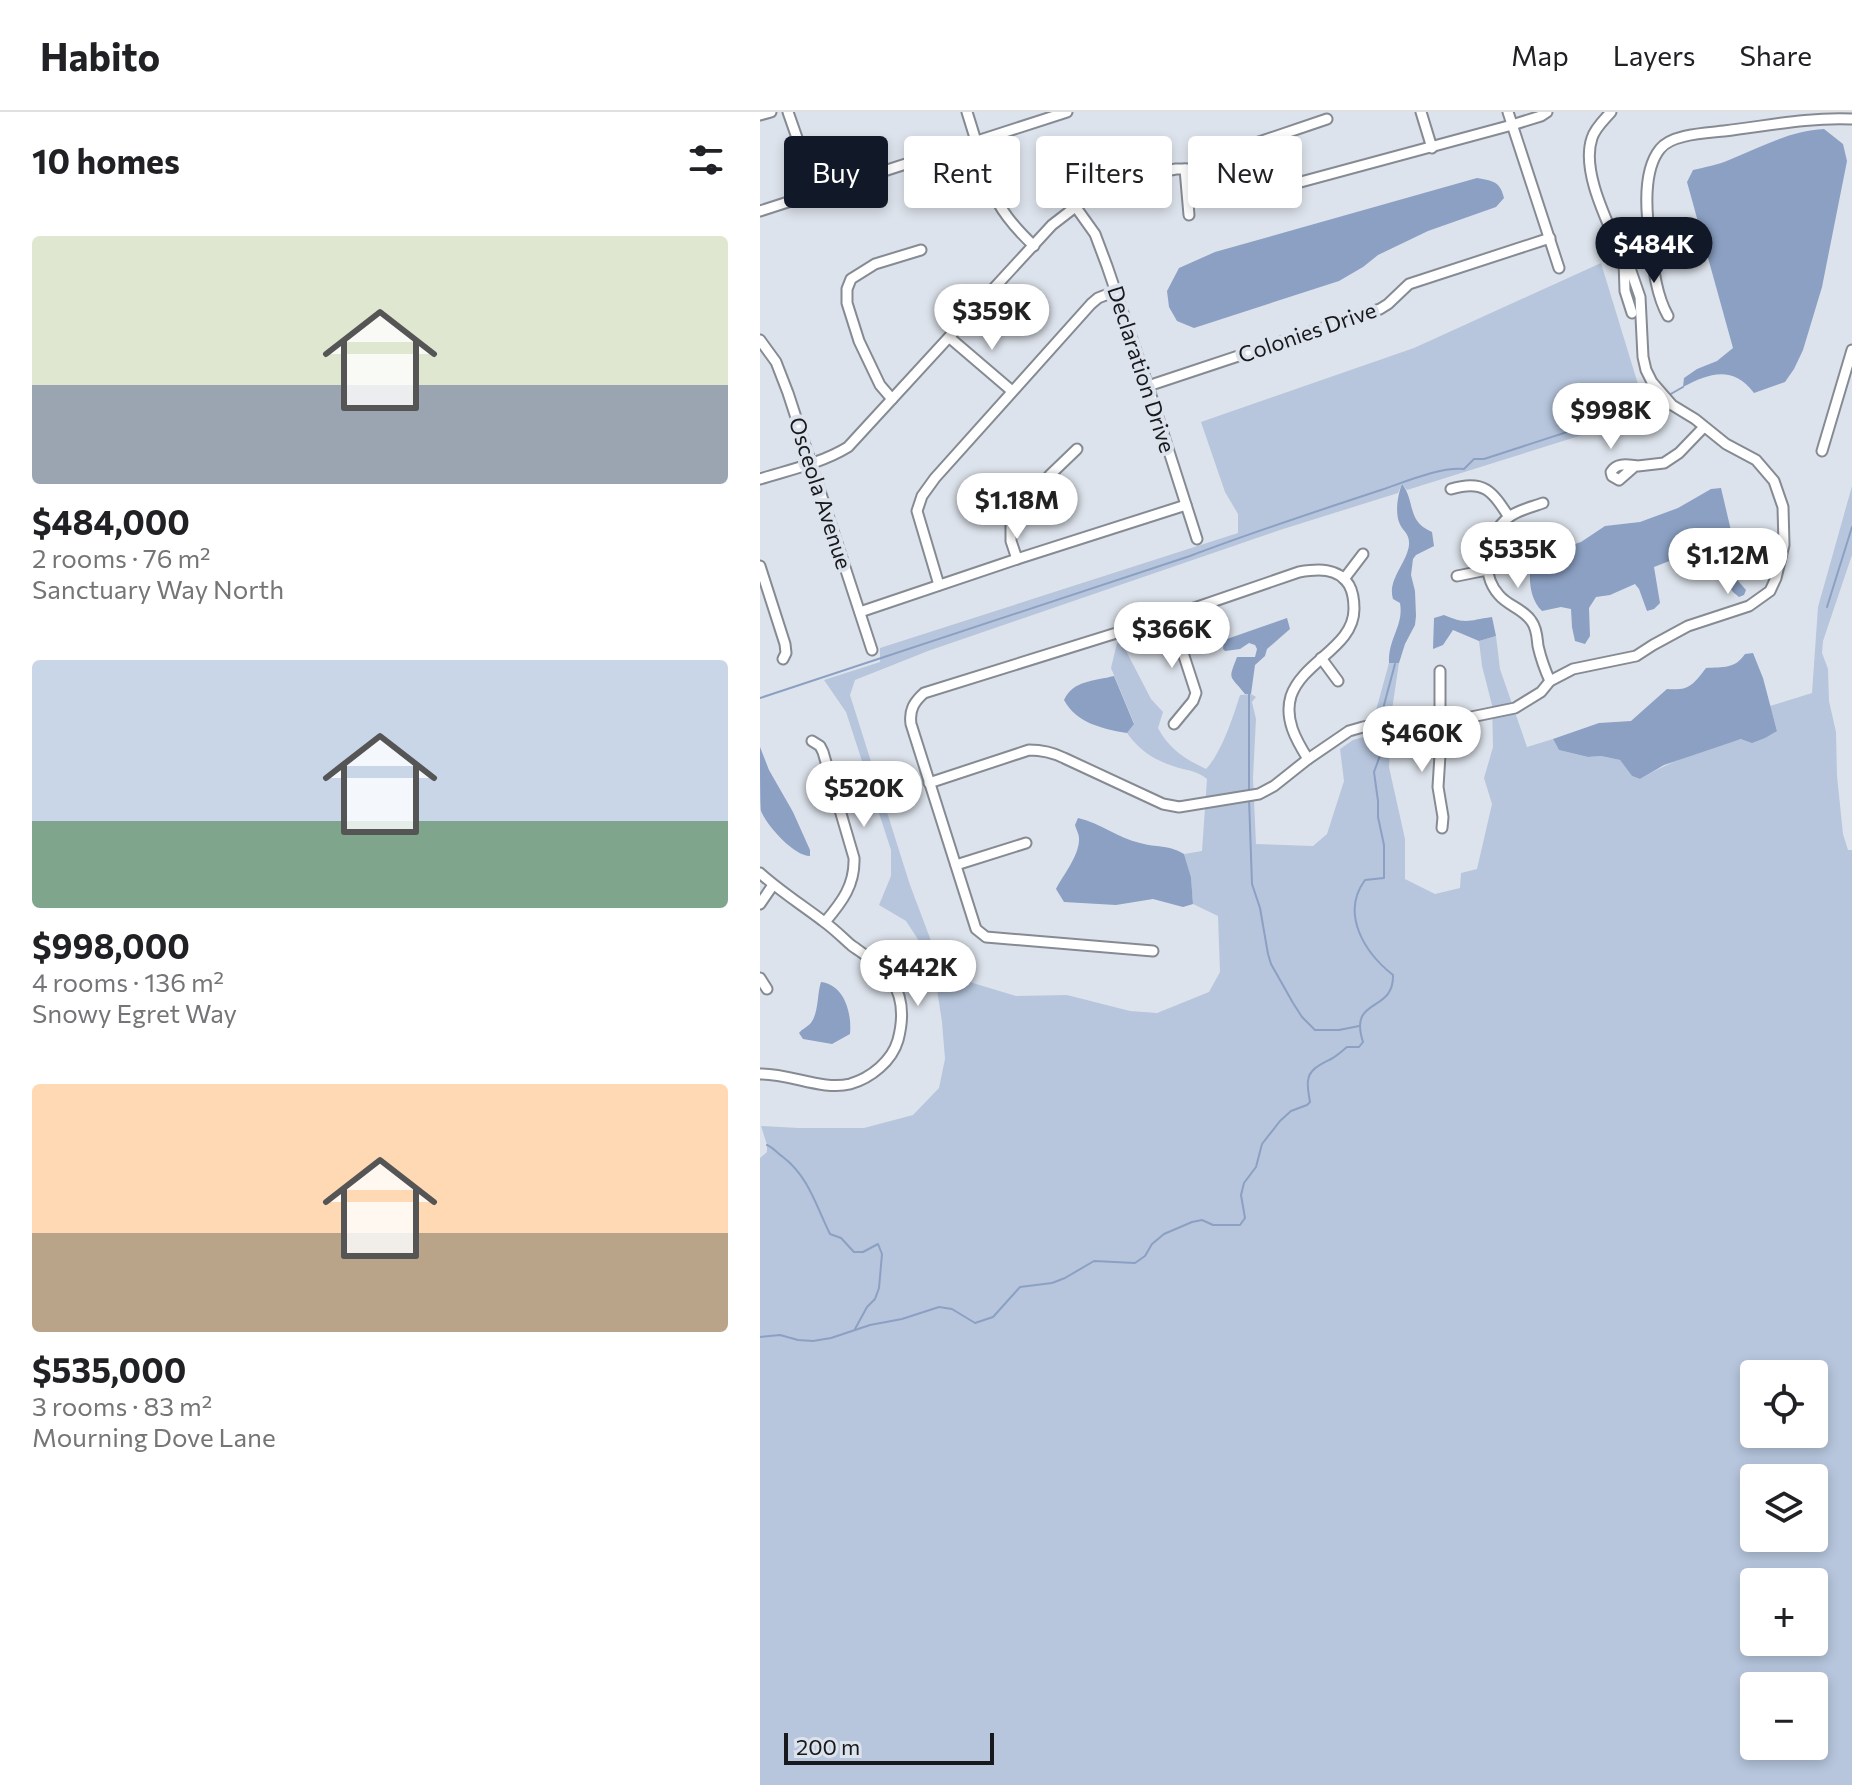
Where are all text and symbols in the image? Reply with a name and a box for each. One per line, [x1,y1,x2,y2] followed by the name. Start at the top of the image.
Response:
[40,32,160,79] text: Habito
[1511,38,1569,72] text: Map
[1613,38,1695,72] text: Layers
[1739,38,1812,72] text: Share
[784,136,888,208] chip: Buy
[904,136,1020,208] chip: Rent
[1036,136,1172,208] chip: Filters
[1188,136,1302,208] chip: New
[684,138,728,182] icon: filters
[32,139,180,181] text: 10 homes
[1598,217,1710,285] pin: $484K
[1613,227,1695,258] text: $484K
[1102,282,1182,456] street label: Declaration Drive
[936,284,1048,352] pin: $359K
[308,288,452,432] icon: home
[952,294,1032,325] text: $359K
[1234,296,1380,368] street label: Colonies Drive
[1555,383,1667,451] pin: $998K
[1570,393,1652,424] text: $998K
[784,414,858,572] street label: Osceola Avenue
[952,473,1082,541] pin: $1.18M
[975,483,1059,514] text: $1.18M
[32,500,190,542] text: $484,000
[1462,522,1574,590] pin: $535K
[1663,528,1793,596] pin: $1.12M
[1479,532,1557,563] text: $535K
[1686,538,1770,569] text: $1.12M
[32,542,211,573] text: 2 rooms · 76 m²
[32,573,284,604] text: Sanctuary Way North
[1116,602,1228,670] pin: $366K
[1132,612,1212,643] text: $366K
[1366,706,1478,774] pin: $460K
[308,712,452,856] icon: home
[1381,716,1463,747] text: $460K
[808,761,920,829] pin: $520K
[824,771,904,802] text: $520K
[32,924,190,966] text: $998,000
[862,940,974,1008] pin: $442K
[878,950,958,981] text: $442K
[32,966,224,997] text: 4 rooms · 136 m²
[32,997,237,1028] text: Snowy Egret Way
[308,1136,452,1280] icon: home
[32,1348,186,1390] text: $535,000
[1740,1360,1828,1760] map controls
[1740,1360,1828,1448] button: locate
[32,1390,212,1421] text: 3 rooms · 83 m²
[32,1421,276,1452] text: Mourning Dove Lane
[1740,1464,1828,1552] button: layers
[1740,1568,1828,1656] button: +
[1740,1672,1828,1760] button: −
[784,1729,994,1765] scale bar
[796,1733,860,1760] text: 200 m

